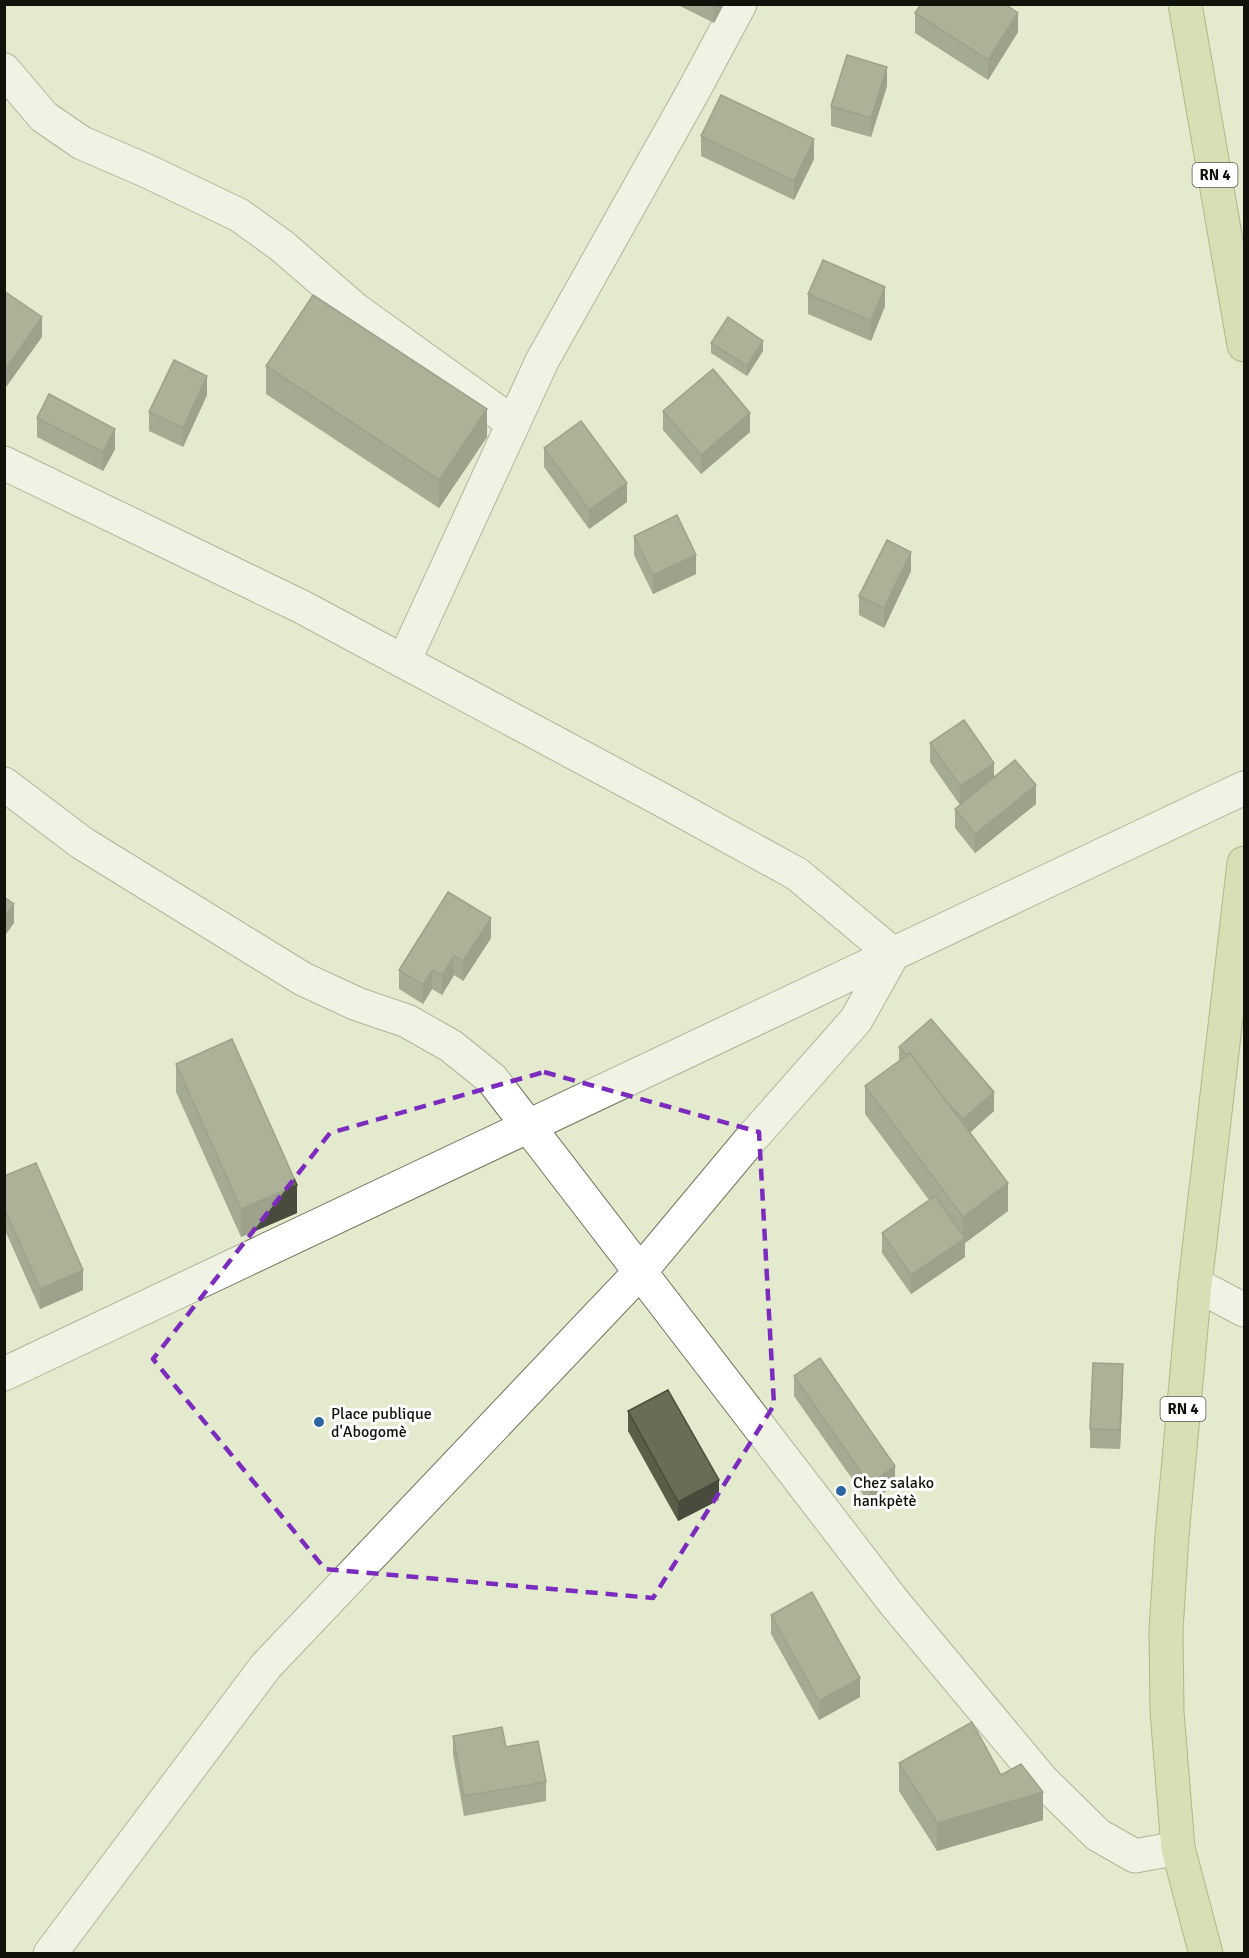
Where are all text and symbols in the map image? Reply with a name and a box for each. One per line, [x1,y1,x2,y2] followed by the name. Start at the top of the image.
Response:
[1192,163,1238,187] road number: RN 4
[1160,1397,1206,1421] road number: RN 4
[331,1404,432,1442] place label: Place publique d'Abogomè
[312,1415,326,1429] marker: Place publique d'Abogomè
[853,1473,934,1511] place label: Chez salako hankpètè
[834,1484,848,1498] marker: Chez salako hankpètè

